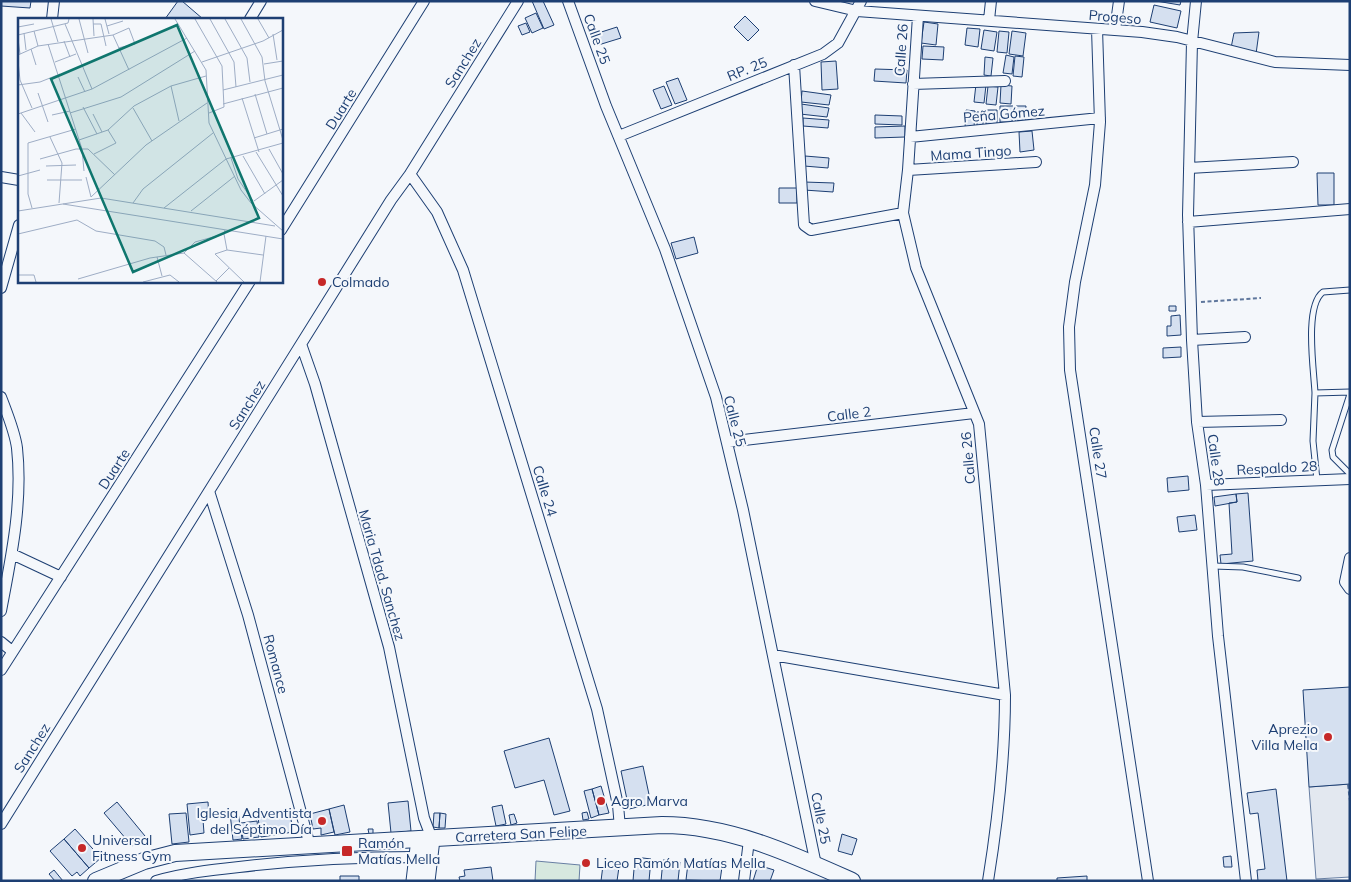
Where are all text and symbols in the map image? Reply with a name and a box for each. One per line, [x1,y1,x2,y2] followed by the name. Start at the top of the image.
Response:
[1088,6,1142,28] street label: Progeso
[580,11,614,67] street label: Calle 25
[18,18,282,282] inset map
[890,23,912,77] street label: Calle 26
[441,35,485,91] street label: Sanchez
[724,53,770,85] street label: RP. 25
[321,85,361,133] street label: Duarte
[962,101,1046,127] street label: Peña Gómez
[930,141,1012,165] street label: Mama Tingo
[332,273,390,291] place label: Colmado
[316,276,328,288] marker: Colmado
[225,377,269,433] street label: Sanchez
[720,393,750,449] street label: Calle 25
[826,402,872,426] street label: Calle 2
[1085,426,1111,480] street label: Calle 27
[957,431,979,485] street label: Calle 26
[1203,433,1229,487] street label: Calle 28
[94,445,134,493] street label: Duarte
[1236,457,1318,479] street label: Respaldo 28
[529,463,561,519] street label: Calle 24
[355,507,409,643] street label: Maria Tdad. Sanchez
[259,632,293,696] street label: Romance
[10,720,54,776] street label: Sanchez
[1251,720,1318,754] place label: Aprezio Villa Mella
[1322,731,1334,743] marker: Aprezio Villa Mella
[807,791,835,845] street label: Calle 25
[611,792,688,810] place label: Agro Marva
[595,795,607,807] marker: Agro Marva
[196,804,312,838] place label: Iglesia Adventista del Séptimo Día
[316,815,328,827] marker: Iglesia Adventista del Séptimo Día
[455,822,587,846] street label: Carretera San Felipe
[92,831,171,865] place label: Universal Fitness Gym
[358,834,440,868] place label: Ramón Matías Mella
[76,842,88,854] marker: Universal Fitness Gym
[340,844,354,858] marker: Ramón Matías Mella
[596,854,766,872] place label: Liceo Ramón Matías Mella
[580,857,592,869] marker: Liceo Ramón Matías Mella

